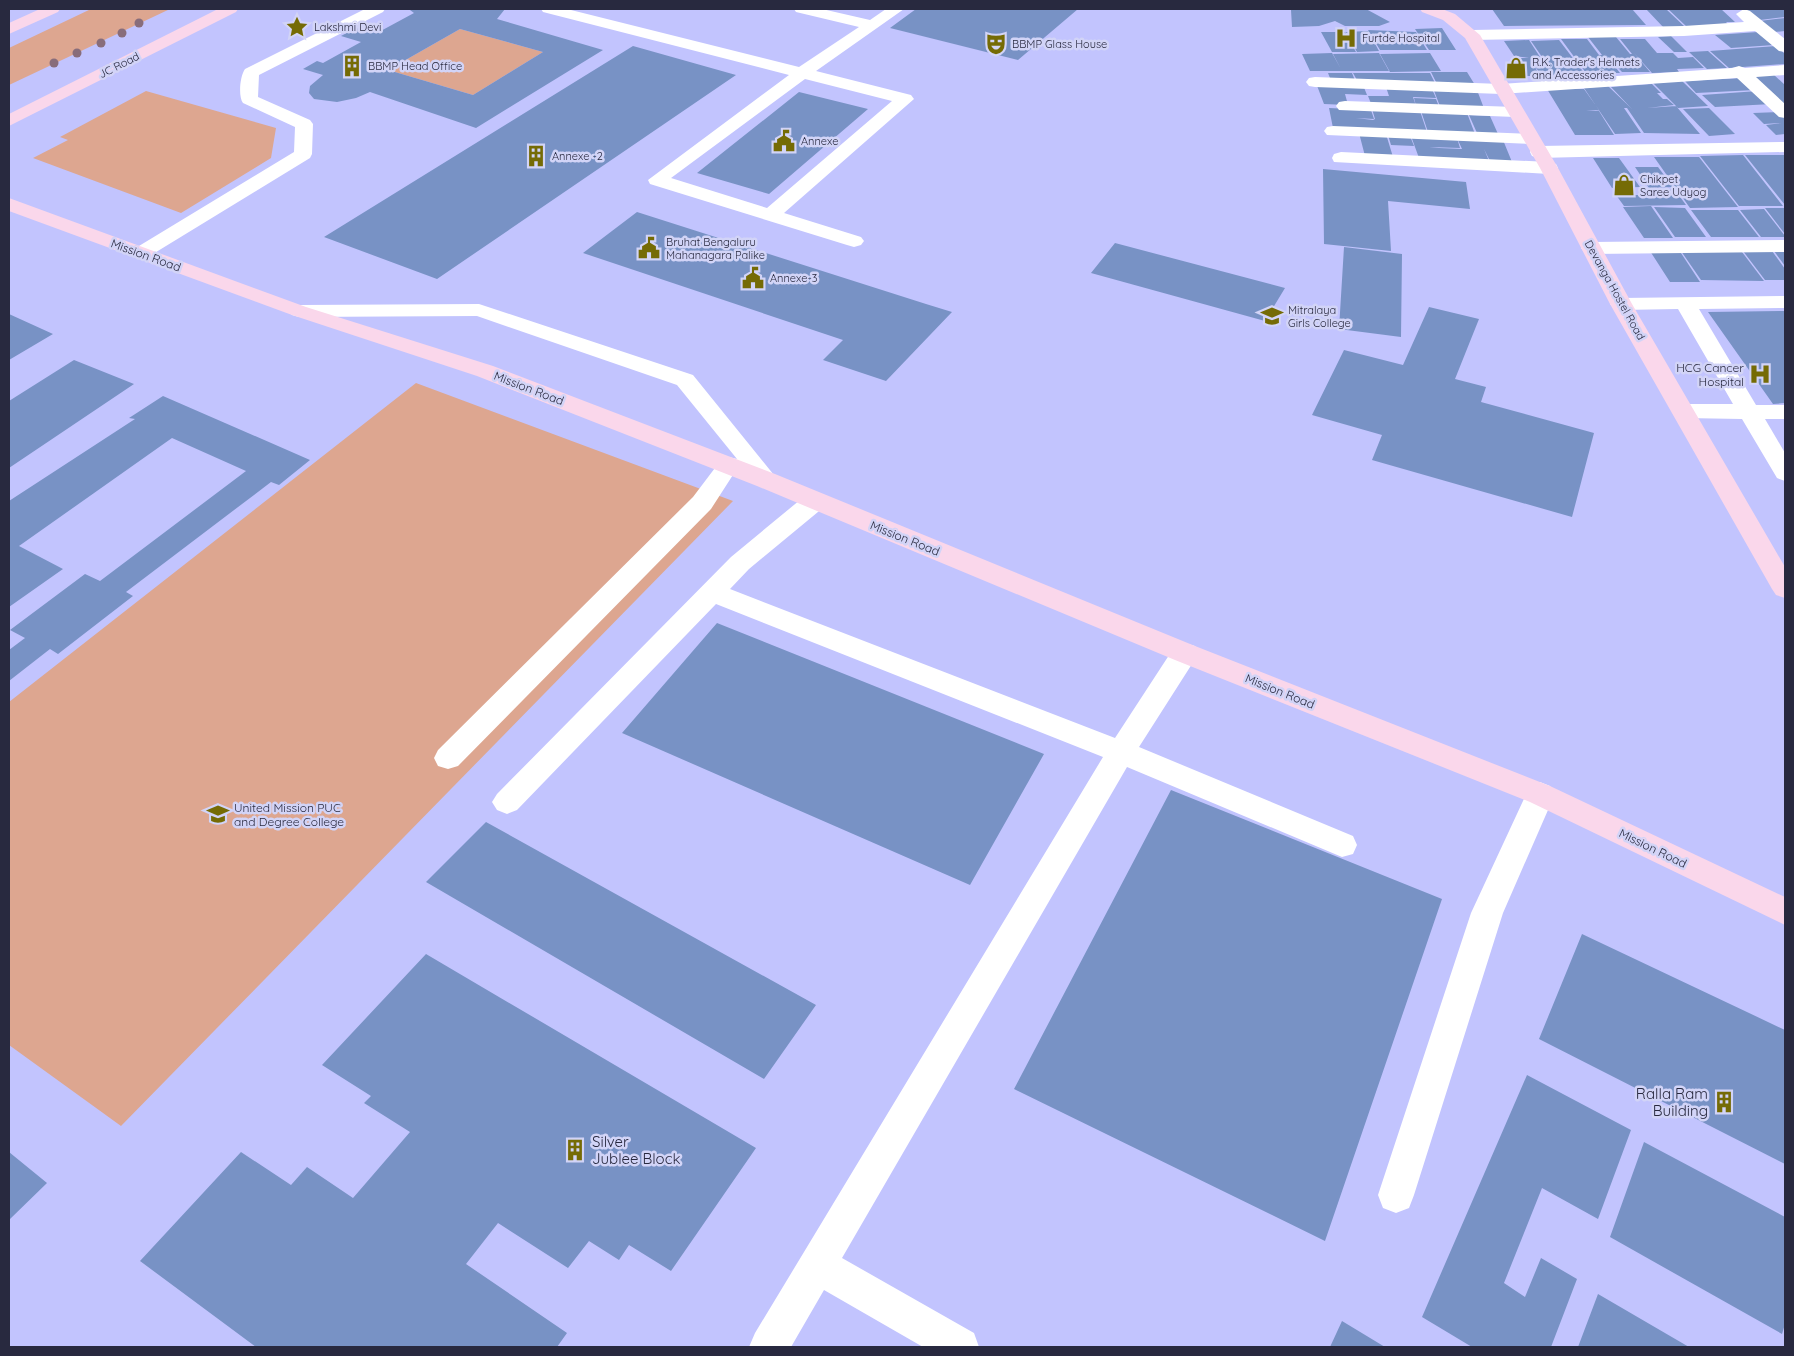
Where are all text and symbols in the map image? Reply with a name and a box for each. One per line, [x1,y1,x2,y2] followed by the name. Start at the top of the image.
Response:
[284,14,310,40] place icon: Lakshmi Devi
[314,20,381,34] place label: Lakshmi Devi
[1333,25,1359,51] hospital icon: Furtde Hospital
[983,31,1009,57] theatre icon: BBMP Glass House
[1362,31,1440,45] place label: Furtde Hospital
[1012,37,1107,51] place label: BBMP Glass House
[96,49,142,81] street label: JC Road
[339,53,365,79] building icon: BBMP Head Office
[1503,55,1529,81] shop icon: R.K. Trader's Helmets and Accessories
[1532,55,1640,82] place label: R.K. Trader's Helmets and Accessories
[368,59,462,73] place label: BBMP Head Office
[771,128,797,154] public building icon: Annexe
[801,134,838,148] place label: Annexe
[523,143,549,169] building icon: Annexe -2
[552,149,603,163] place label: Annexe -2
[1611,172,1637,198] shop icon: Chikpet Saree Udyog
[1640,172,1706,199] place label: Chikpet Saree Udyog
[109,235,183,275] street label: Mission Road
[636,235,662,261] public building icon: Bruhat Bengaluru Mahanagara Palike
[666,235,765,262] place label: Bruhat Bengaluru Mahanagara Palike
[1582,238,1648,342] street label: Devanga Hostel Road
[740,265,766,291] public building icon: Annexe-3
[770,271,818,285] place label: Annexe-3
[1259,303,1285,329] school or university icon: Mitralaya Girls College
[1288,303,1351,330] place label: Mitralaya Girls College
[1676,360,1744,389] place label: HCG Cancer Hospital
[1747,361,1773,387] hospital icon: HCG Cancer Hospital
[492,368,566,408] street label: Mission Road
[868,517,942,559] street label: Mission Road
[1243,670,1317,712] street label: Mission Road
[234,800,344,829] place label: United Mission PUC and Degree College
[205,801,231,827] school or university icon: United Mission PUC and Degree College
[1617,825,1689,871] street label: Mission Road
[1636,1084,1708,1120] place label: Ralla Ram Building
[1711,1089,1737,1115] building icon: Ralla Ram Building
[592,1132,680,1168] place label: Silver Jublee Block
[562,1137,588,1163] building icon: Silver Jublee Block

